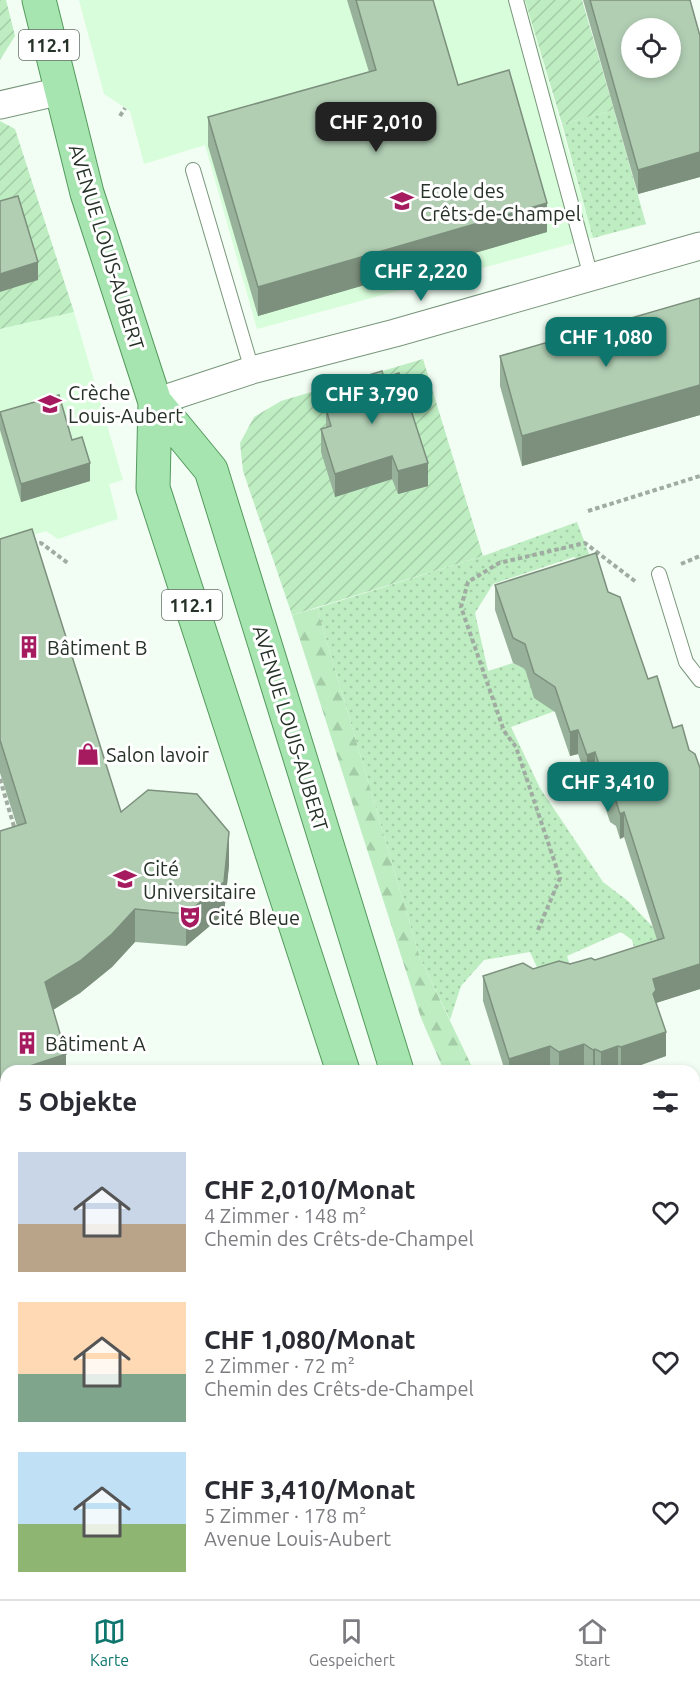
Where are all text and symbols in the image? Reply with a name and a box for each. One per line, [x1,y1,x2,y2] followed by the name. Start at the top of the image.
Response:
[621,18,681,78] map controls
[621,18,681,78] button: locate
[19,30,79,60] road number: 112.1
[307,102,445,153] pin: CHF 2,010
[329,110,423,133] text: CHF 2,010
[65,141,149,353] street label: AVENUE LOUIS-AUBERT
[420,179,581,225] place label: Ecole des Crêts-de-Champel
[389,188,415,214] school or university icon: Ecole des Crêts-de-Champel
[352,251,490,302] pin: CHF 2,220
[374,259,468,282] text: CHF 2,220
[537,317,675,368] pin: CHF 1,080
[559,325,653,348] text: CHF 1,080
[303,374,441,425] pin: CHF 3,790
[68,381,183,427] place label: Crèche Louis-Aubert
[325,382,419,405] text: CHF 3,790
[37,391,63,417] school or university icon: Crèche Louis-Aubert
[162,590,222,620] road number: 112.1
[249,622,333,834] street label: AVENUE LOUIS-AUBERT
[16,634,42,660] building icon: Bâtiment B
[47,636,148,659] place label: Bâtiment B
[75,741,101,767] shop icon: Salon lavoir
[106,743,210,766] place label: Salon lavoir
[539,762,677,813] pin: CHF 3,410
[561,770,655,793] text: CHF 3,410
[143,857,256,903] place label: Cité Universitaire
[112,866,138,892] school or university icon: Cité Universitaire
[177,904,203,930] theatre icon: Cité Bleue
[208,906,300,929] place label: Cité Bleue
[14,1030,40,1056] building icon: Bâtiment A
[45,1032,146,1055] place label: Bâtiment A
[649,1085,682,1118] icon: filters
[18,1087,137,1116] text: 5 Objekte
[204,1175,416,1204] text: CHF 2,010/Monat
[66,1176,138,1248] icon: home
[649,1196,682,1229] icon: heart
[204,1204,366,1227] text: 4 Zimmer · 148 m²
[204,1227,474,1250] text: Chemin des Crêts-de-Champel
[204,1325,416,1354] text: CHF 1,080/Monat
[66,1326,138,1398] icon: home
[649,1346,682,1379] icon: heart
[204,1354,355,1377] text: 2 Zimmer · 72 m²
[204,1377,474,1400] text: Chemin des Crêts-de-Champel
[204,1475,416,1504] text: CHF 3,410/Monat
[66,1476,138,1548] icon: home
[649,1496,682,1529] icon: heart
[204,1504,366,1527] text: 5 Zimmer · 178 m²
[204,1527,391,1550] text: Avenue Louis-Aubert
[90,1615,129,1669] tab: Karte
[309,1615,395,1669] tab: Gespeichert
[575,1615,610,1669] tab: Start

